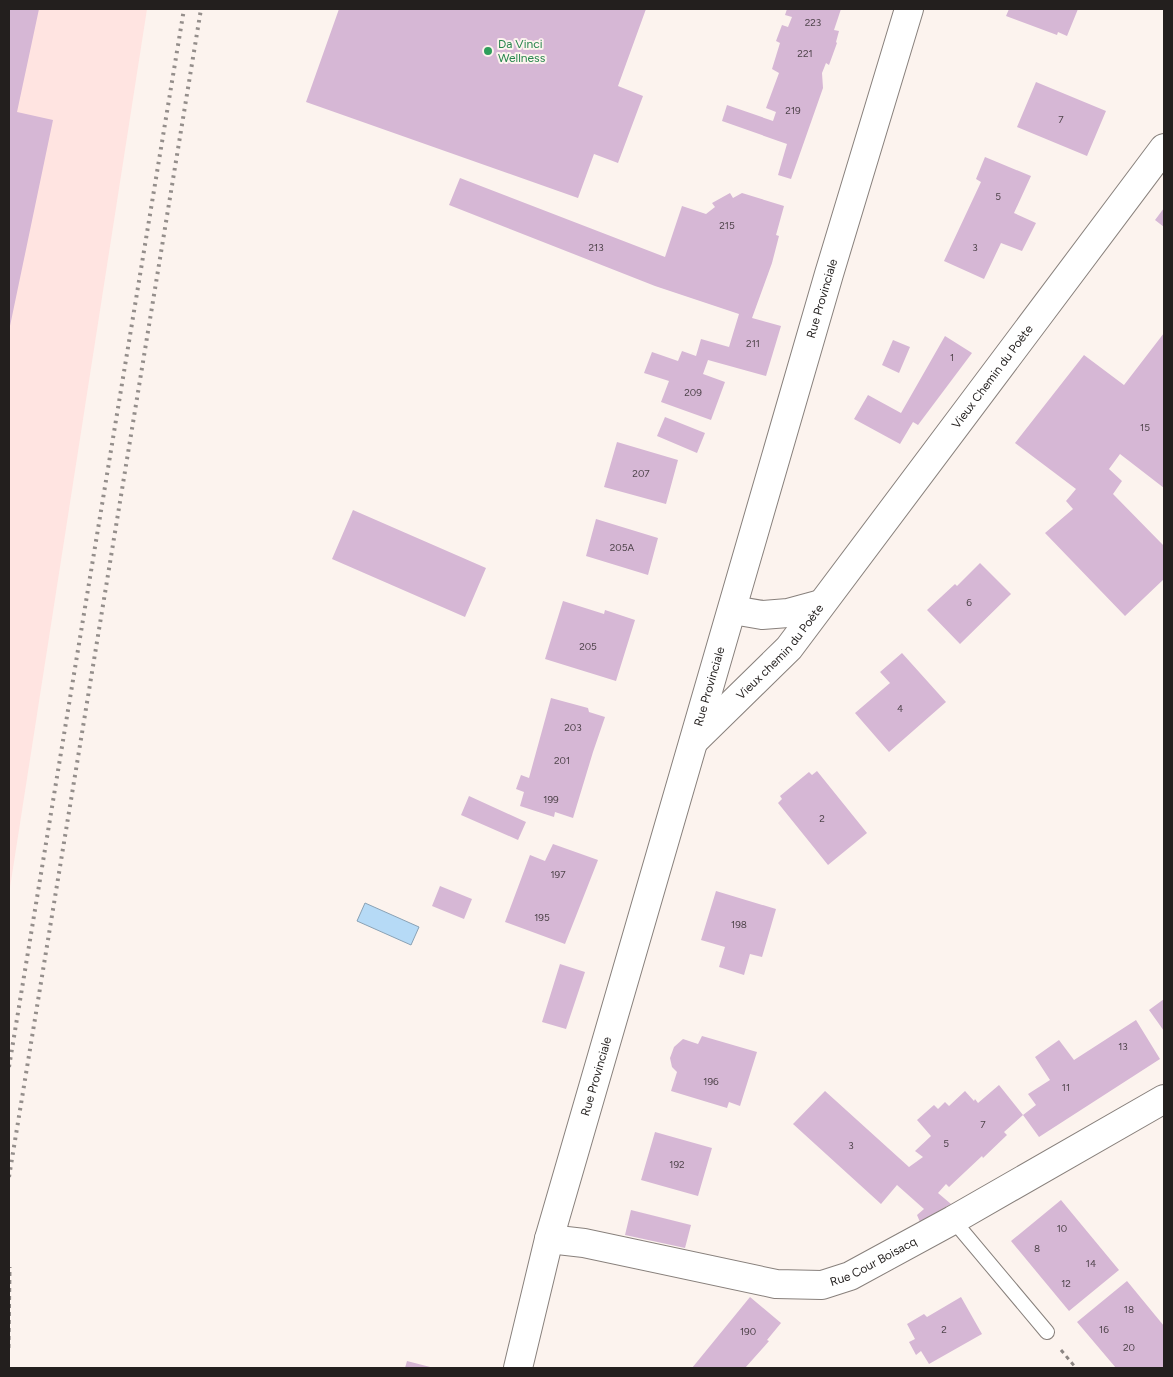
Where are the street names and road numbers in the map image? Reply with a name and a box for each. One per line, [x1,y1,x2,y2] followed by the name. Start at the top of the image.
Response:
[804,257,840,340] street label: Rue Provinciale
[949,322,1036,431] street label: Vieux Chemin du Poète
[734,601,827,703] street label: Vieux chemin du Poète
[691,645,728,728] street label: Rue Provinciale
[578,1035,614,1118] street label: Rue Provinciale
[828,1234,919,1289] street label: Rue Cour Boisacq

